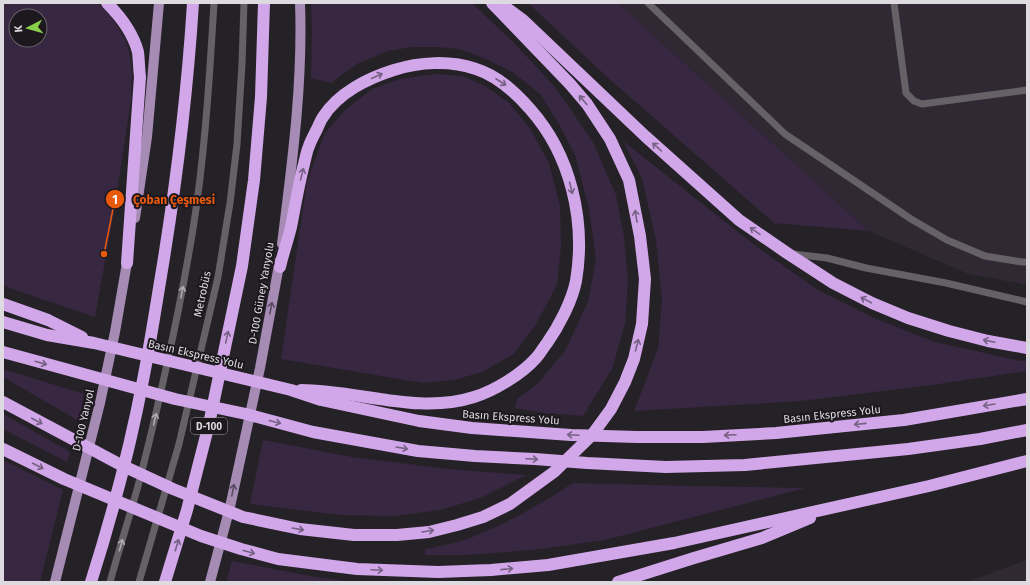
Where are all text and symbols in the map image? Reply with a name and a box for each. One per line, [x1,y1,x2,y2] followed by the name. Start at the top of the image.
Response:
[8,8,48,48] north arrow
[12,24,25,33] text: K
[370,72,382,79] one-way arrow
[495,78,506,86] one-way arrow
[578,94,587,105] one-way arrow
[651,142,662,151] one-way arrow
[298,168,306,181] one-way arrow
[568,181,576,194] one-way arrow
[105,187,223,211] callout: Çoban Çeşmesi
[112,193,118,207] text: 1
[133,193,215,208] text: Çoban Çeşmesi
[632,210,640,223] one-way arrow
[750,227,761,235] one-way arrow
[246,241,277,345] street label: D-100 Güney Yanyolu
[191,270,214,318] street label: Metrobüs
[178,286,186,299] one-way arrow
[860,295,872,303] one-way arrow
[268,302,276,315] one-way arrow
[223,331,231,344] one-way arrow
[147,337,245,372] street label: Basın Ekspress Yolu
[982,337,995,345] one-way arrow
[634,339,641,352] one-way arrow
[34,360,47,367] one-way arrow
[70,388,97,452] street label: D-100 Yanyol
[982,402,995,410] one-way arrow
[783,403,881,426] street label: Basın Ekspress Yolu
[462,408,560,427] street label: Basın Ekspress Yolu
[151,413,159,426] one-way arrow
[31,417,43,425] one-way arrow
[191,418,227,434] road number: D-100
[268,419,281,426] one-way arrow
[854,421,867,428] one-way arrow
[567,431,580,438] one-way arrow
[724,432,737,439] one-way arrow
[396,444,409,452] one-way arrow
[525,455,538,462] one-way arrow
[32,463,44,471] one-way arrow
[230,484,238,497] one-way arrow
[291,525,304,533] one-way arrow
[421,527,434,535] one-way arrow
[118,538,125,551] one-way arrow
[174,539,181,552] one-way arrow
[242,548,255,556] one-way arrow
[500,565,513,572] one-way arrow
[370,566,383,573] one-way arrow

